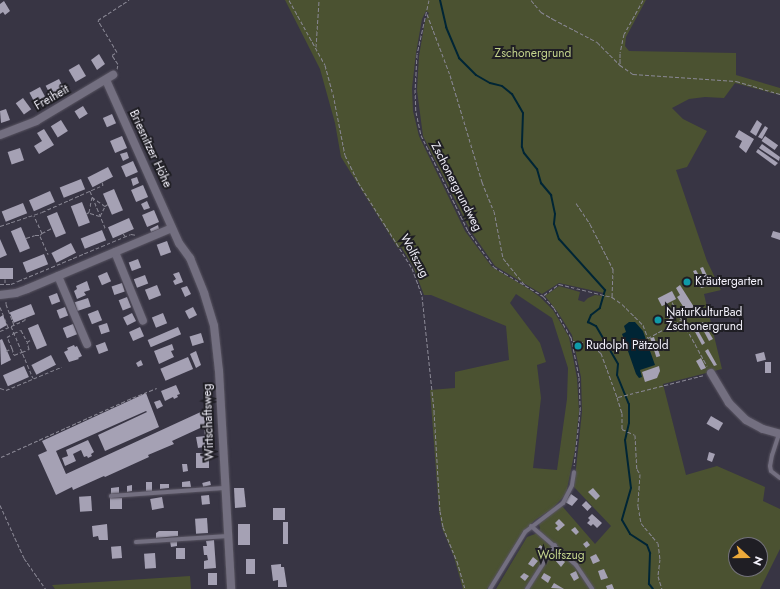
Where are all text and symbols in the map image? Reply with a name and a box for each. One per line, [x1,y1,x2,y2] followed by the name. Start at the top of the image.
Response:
[495,47,571,61] park label: Zschonergrund
[32,82,72,114] street label: Freiheit
[126,108,174,190] street label: Briesnitzer Höhe
[427,140,485,234] street label: Zschonergrundweg
[397,232,431,280] street label: Wolfszug
[695,275,763,289] place label: Kräutergarten
[682,277,692,287] marker: Kräutergarten
[666,306,743,334] place label: NaturKulturBad Zschonergrund
[653,315,663,325] marker: NaturKulturBad Zschonergrund
[586,339,669,353] place label: Rudolph Pätzold
[573,341,583,351] marker: Rudolph Pätzold
[200,383,218,461] street label: Wirtschaftsweg
[728,537,768,577] north arrow
[537,549,585,563] park label: Wolfszug
[749,554,767,568] text: N

